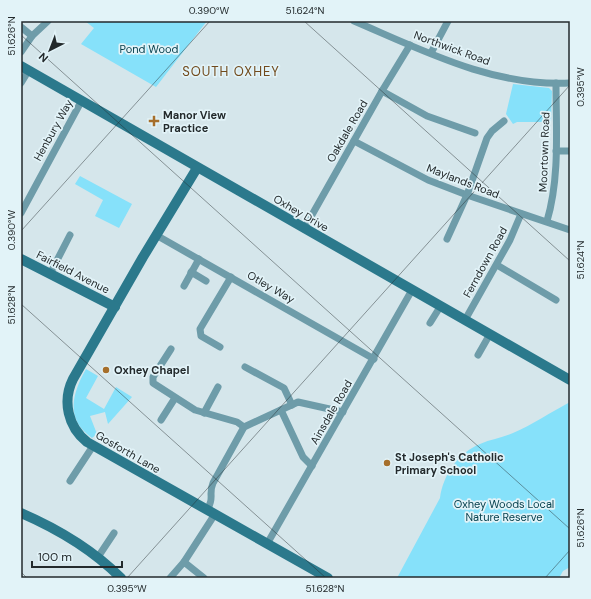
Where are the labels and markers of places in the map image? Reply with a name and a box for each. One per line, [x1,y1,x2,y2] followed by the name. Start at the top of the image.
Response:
[163,108,226,135] place label: Manor View Practice
[148,115,160,127] marker: Manor View Practice
[114,363,189,377] place label: Oxhey Chapel
[101,365,111,375] marker: Oxhey Chapel
[395,450,504,477] place label: St Joseph's Catholic Primary School
[382,458,392,468] marker: St Joseph's Catholic Primary School

